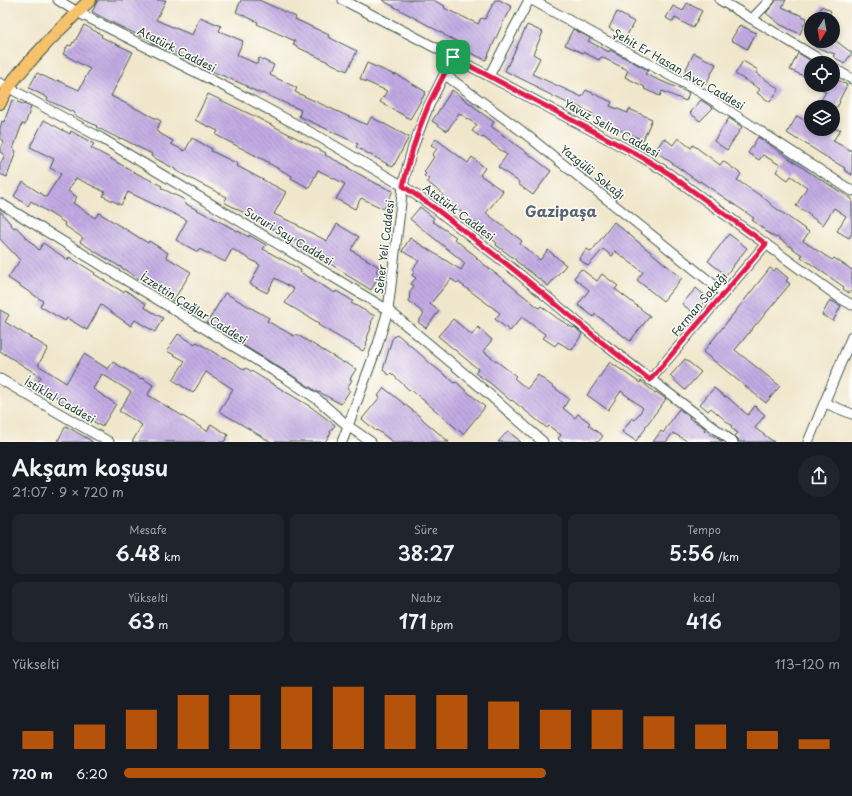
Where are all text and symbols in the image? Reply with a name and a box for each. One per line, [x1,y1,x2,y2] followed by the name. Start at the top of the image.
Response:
[804,12,840,48] north arrow
[804,12,840,136] map controls
[135,22,219,76] street label: Atatürk Caddesi
[610,24,748,114] street label: Şehit Er Hasan Avcı Caddesi
[436,40,470,74] pin
[442,46,464,68] icon: arrive
[804,56,840,92] button: locate
[561,95,663,161] street label: Yavuz Selim Caddesi
[804,100,840,136] button: layers
[557,141,629,203] street label: Yazgülü Sokağı
[420,179,498,245] street label: Atatürk Caddesi
[370,199,398,295] street label: Seher Yeli Caddesi
[525,199,597,222] district label: Gazipaşa
[241,203,337,269] street label: Sururi Say Caddesi
[137,268,251,348] street label: İzzettin Çağlar Caddesi
[667,268,731,340] street label: Ferman Sokağı
[21,373,99,427] street label: İstiklal Caddesi
[12,450,168,483] text: Akşam koşusu
[798,455,840,497] button: share
[12,482,124,501] text: 21:07 · 9 × 720 m
[129,521,167,538] text: Mesafe
[414,521,438,538] text: Süre
[687,521,721,538] text: Tempo
[115,538,160,568] text: 6.48
[398,538,454,568] text: 38:27
[669,538,714,568] text: 5:56
[160,548,181,565] text: km
[714,548,739,565] text: /km
[128,589,168,606] text: Yükselti
[411,589,441,606] text: Nabız
[693,589,715,606] text: kcal
[128,606,155,636] text: 63
[399,606,427,636] text: 171
[686,606,722,636] text: 416
[155,616,168,633] text: m
[427,616,453,633] text: bpm
[12,654,60,673] text: Yükselti
[775,654,840,673] text: 113–120 m
[12,764,53,783] text: 720 m
[76,764,107,783] text: 6:20

